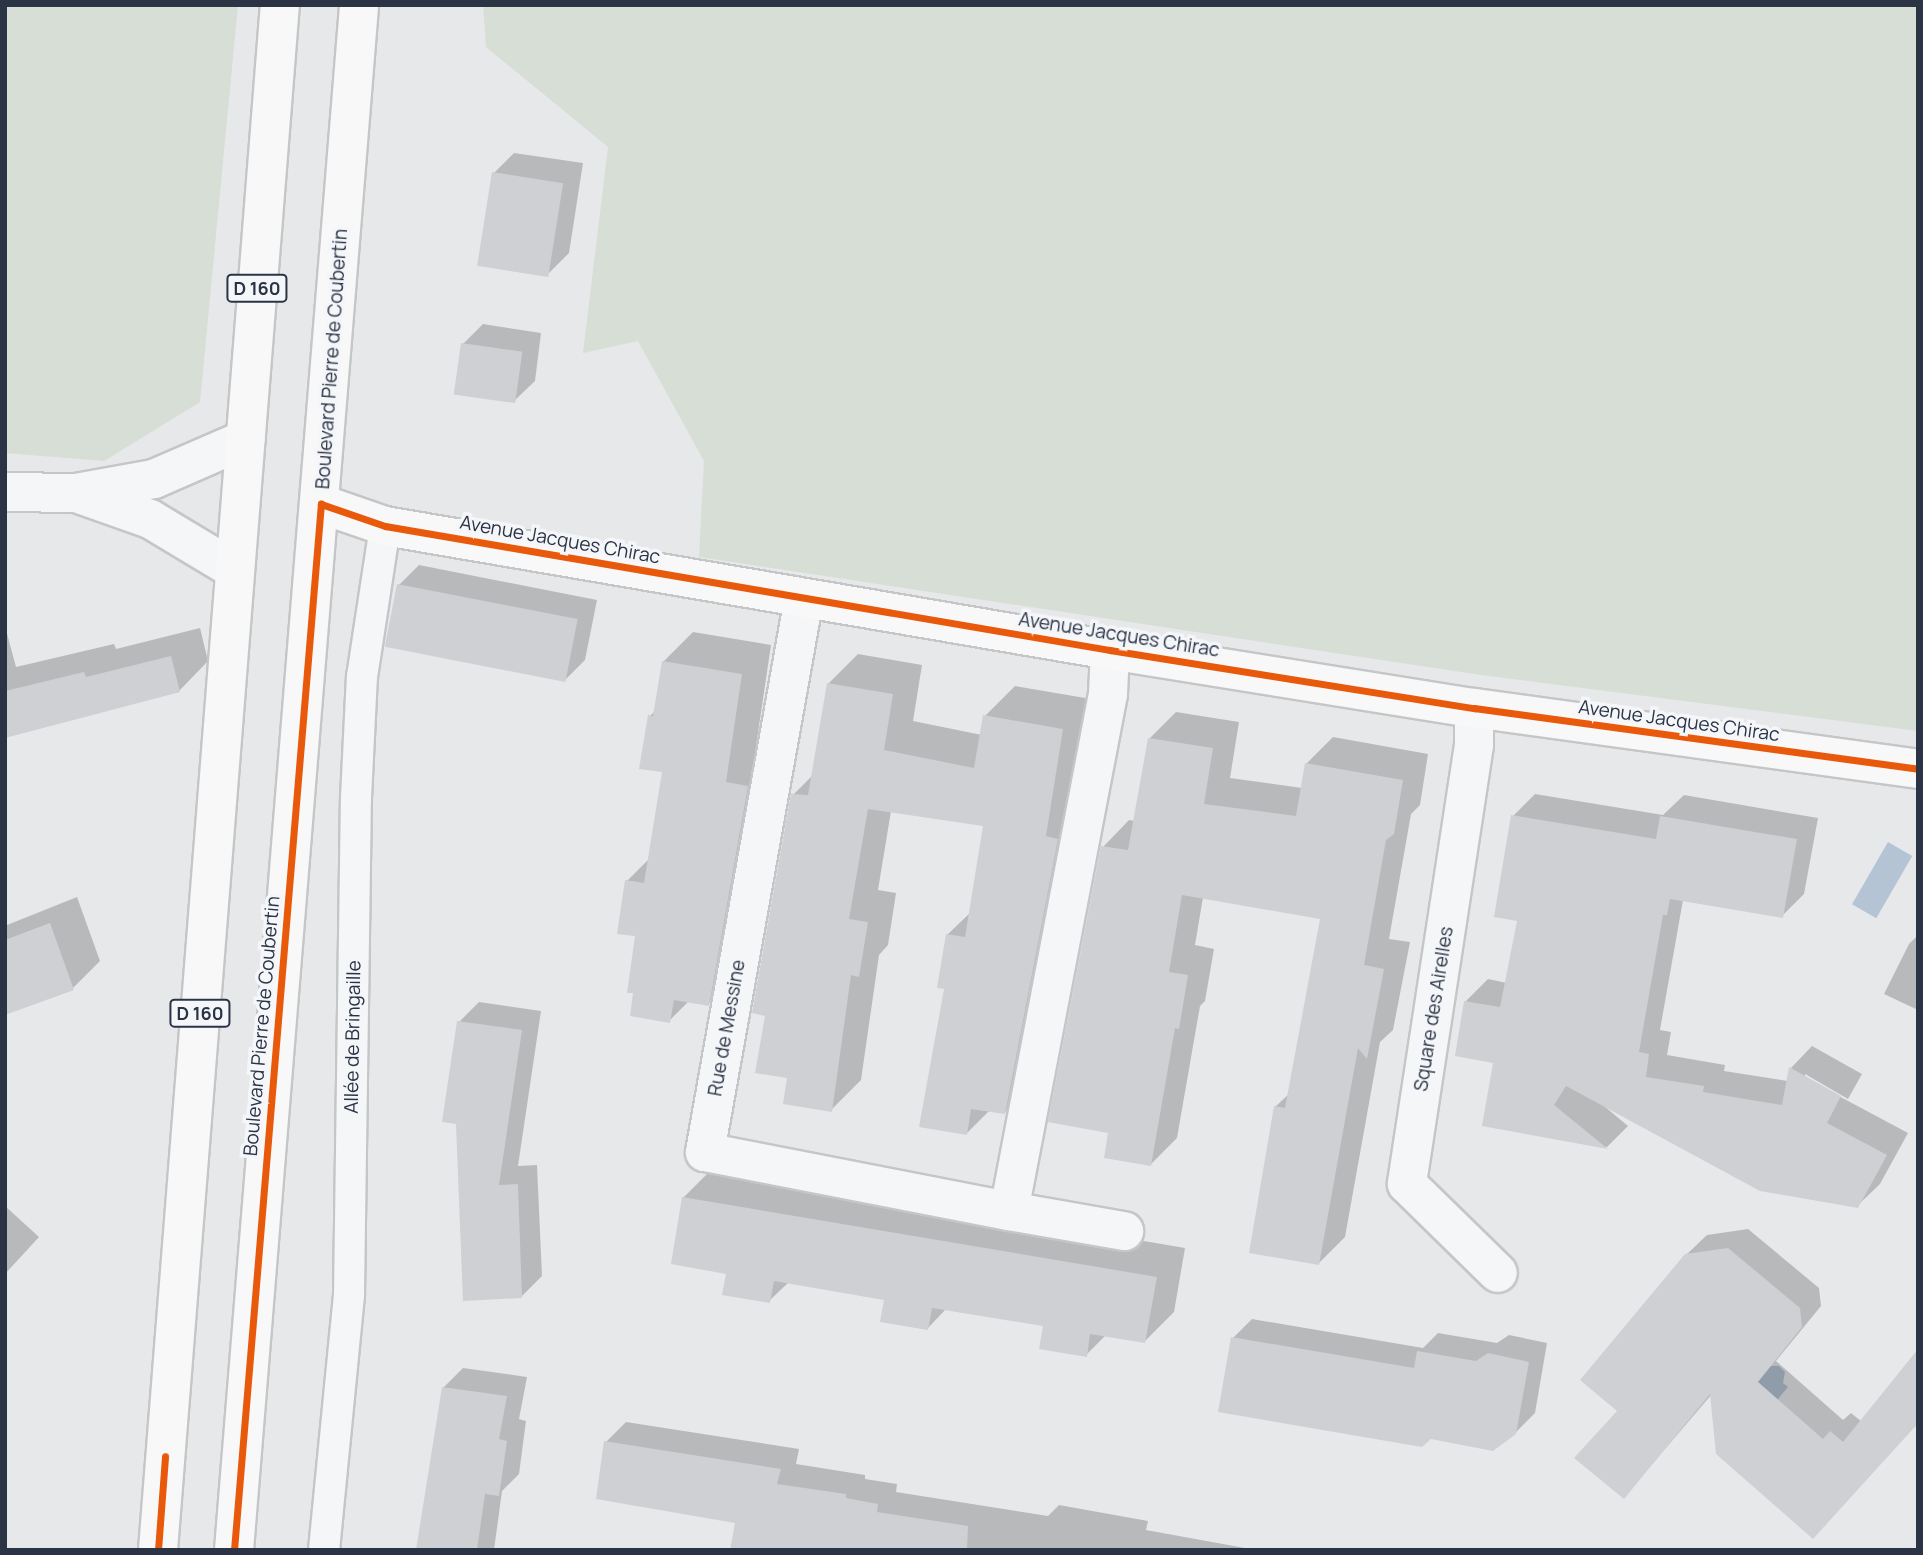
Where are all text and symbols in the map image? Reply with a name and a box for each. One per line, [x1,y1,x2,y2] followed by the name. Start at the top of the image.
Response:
[312,228,352,490] street label: Boulevard Pierre de Coubertin
[226,274,288,302] road number: D 160
[458,511,662,569] street label: Avenue Jacques Chirac
[1017,608,1221,662] street label: Avenue Jacques Chirac
[1577,696,1781,746] street label: Avenue Jacques Chirac
[239,895,285,1157] street label: Boulevard Pierre de Coubertin
[1410,925,1458,1093] street label: Square des Airelles
[704,958,750,1098] street label: Rue de Messine
[340,960,366,1114] street label: Allée de Bringaille
[168,998,232,1028] road number: D 160

